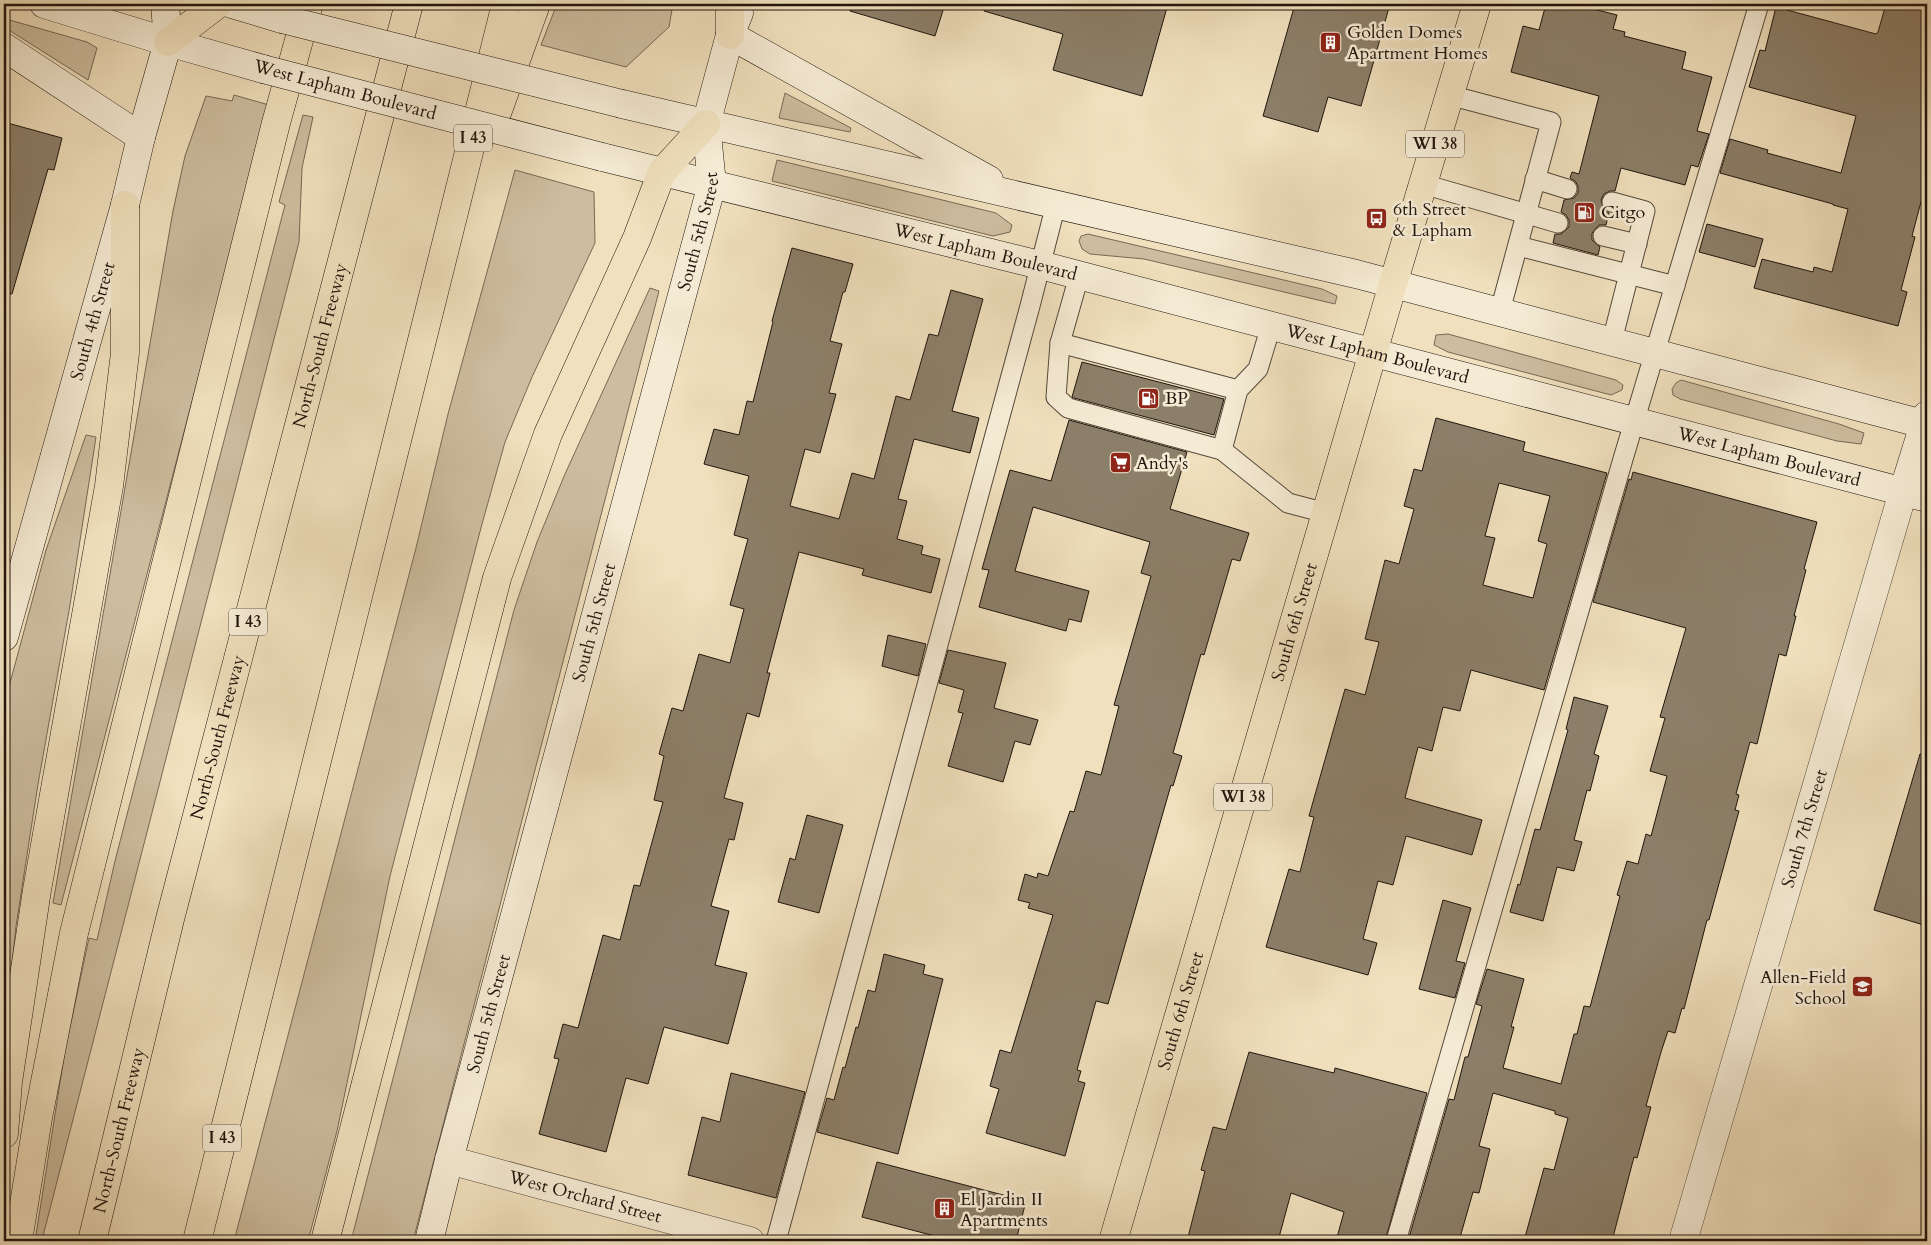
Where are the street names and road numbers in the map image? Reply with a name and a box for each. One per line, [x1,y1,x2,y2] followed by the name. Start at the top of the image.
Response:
[250,53,440,127] street label: West Lapham Boulevard
[454,125,492,152] road number: I 43
[1406,130,1464,158] road number: WI 38
[671,171,725,294] street label: South 5th Street
[890,217,1080,287] street label: West Lapham Boulevard
[64,259,121,383] street label: South 4th Street
[286,260,353,431] street label: North-South Freeway
[1282,317,1472,390] street label: West Lapham Boulevard
[1674,420,1864,493] street label: West Lapham Boulevard
[566,560,622,685] street label: South 5th Street
[1265,560,1323,684] street label: South 6th Street
[229,608,267,636] road number: I 43
[184,652,251,822] street label: North-South Freeway
[1775,766,1833,891] street label: South 7th Street
[1214,784,1272,810] road number: WI 38
[1151,948,1210,1073] street label: South 6th Street
[460,951,516,1076] street label: South 5th Street
[87,1045,151,1215] street label: North-South Freeway
[203,1124,241,1152] road number: I 43
[505,1164,665,1229] street label: West Orchard Street

